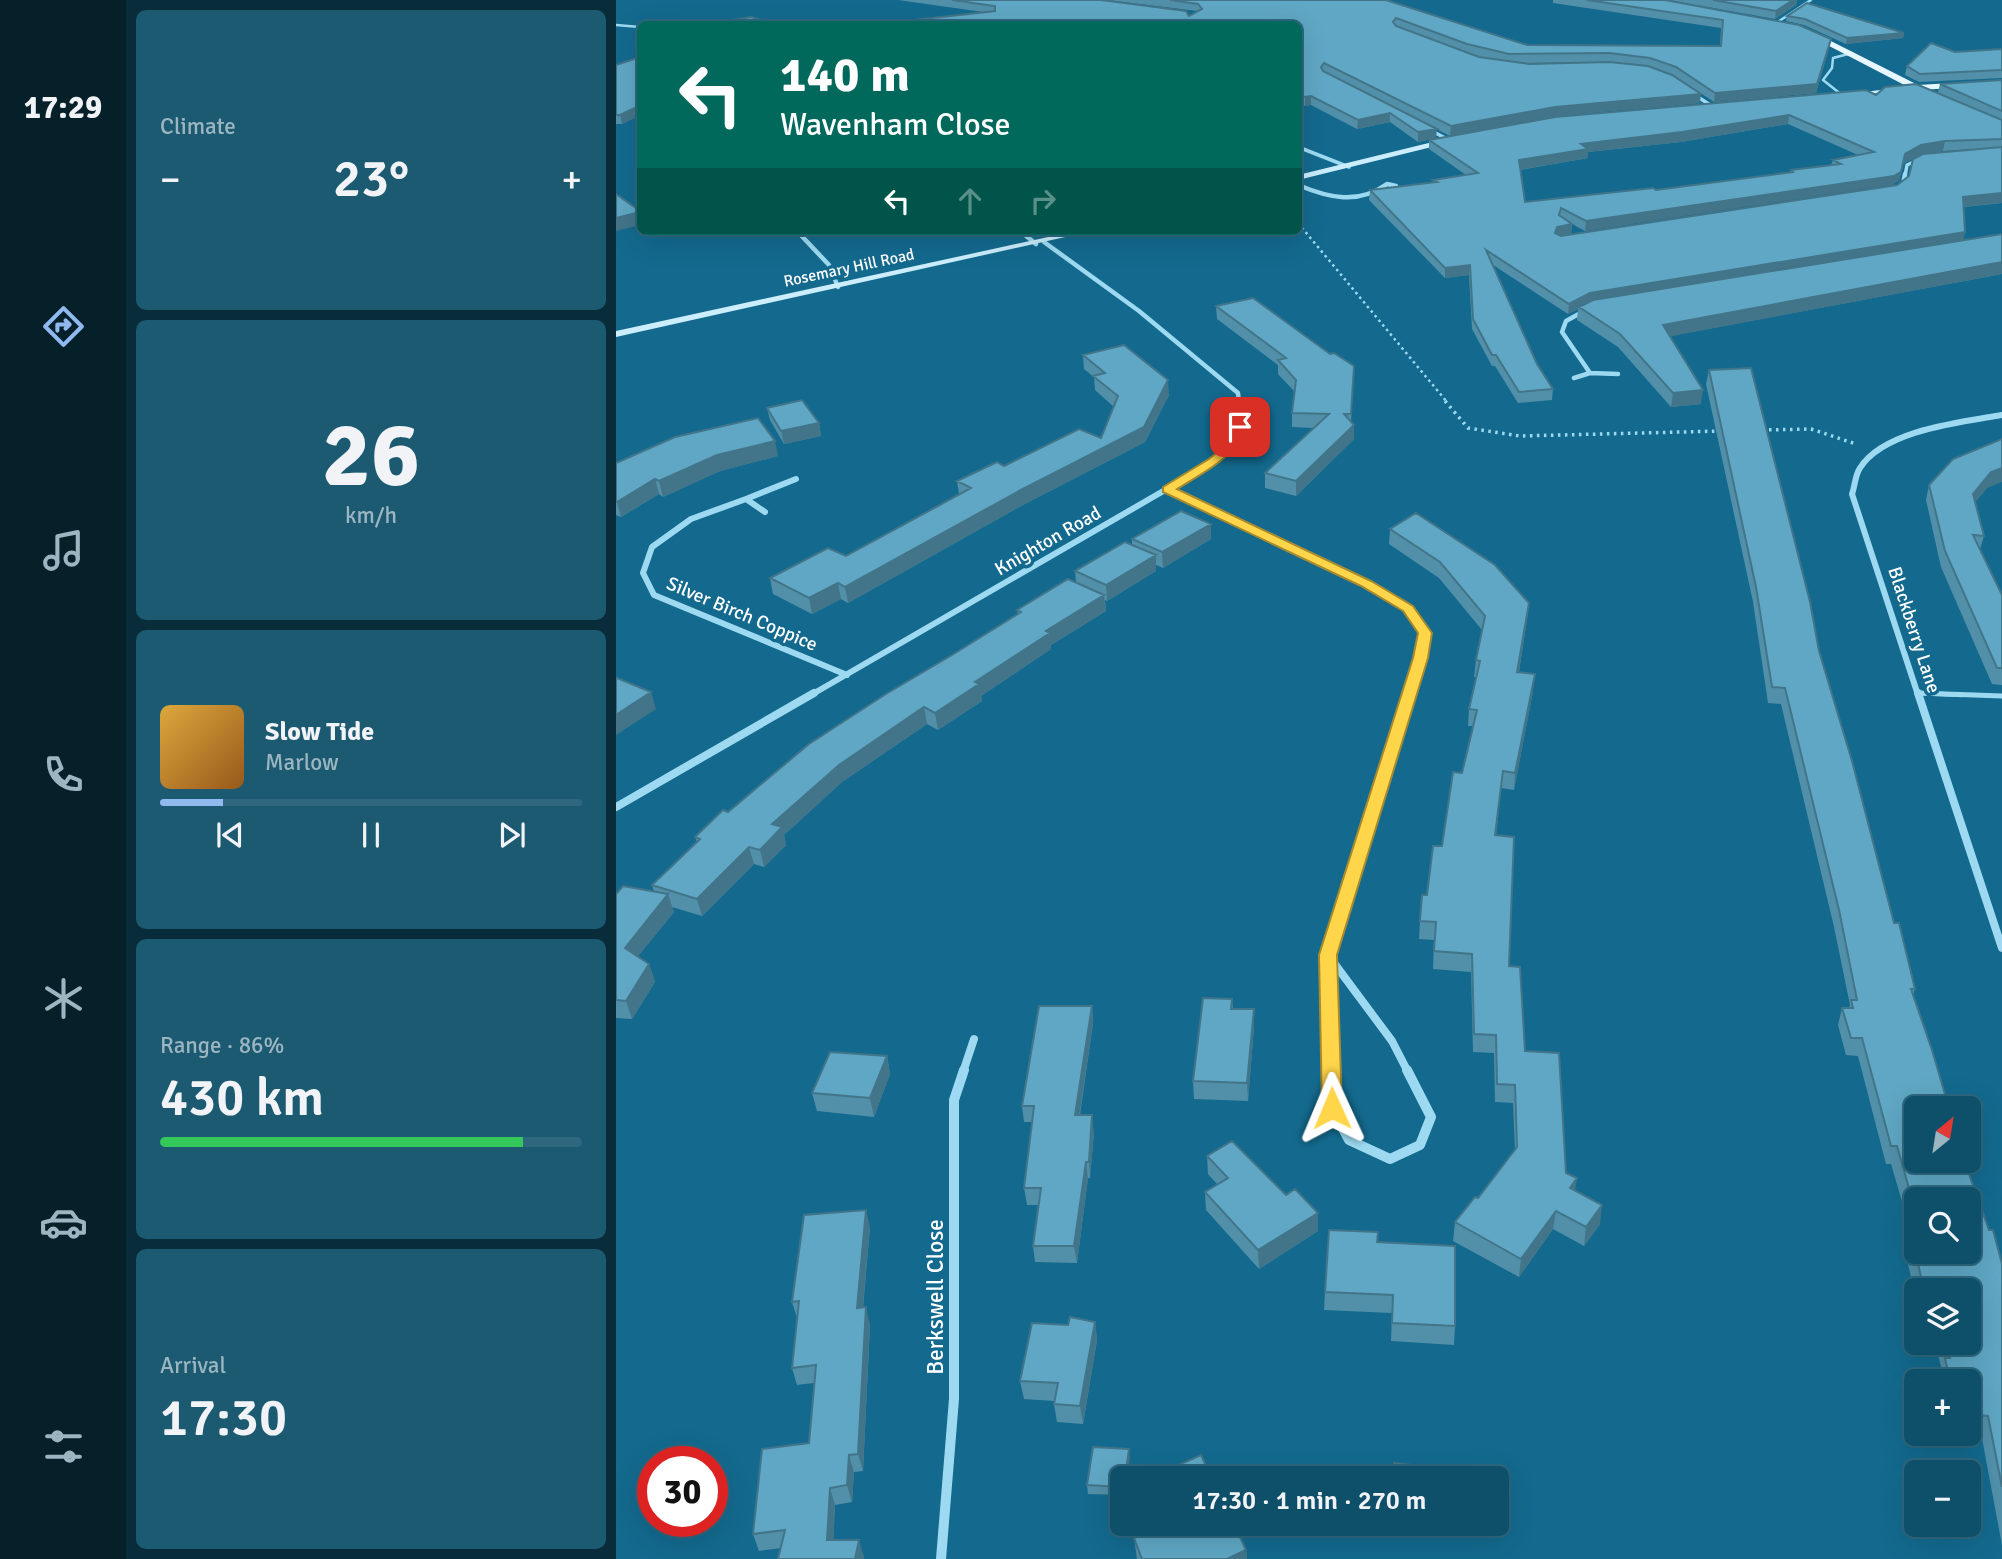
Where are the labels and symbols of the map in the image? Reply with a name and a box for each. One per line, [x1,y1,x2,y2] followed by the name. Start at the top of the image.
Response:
[782,244,916,292] street label: Rosemary Hill Road
[1210,397,1270,457] pin
[991,501,1105,581] street label: Knighton Road
[1882,564,1946,696] street label: Blackberry Lane
[663,571,821,657] street label: Silver Birch Coppice
[1295,1071,1369,1145] position arrow
[1904,1096,1981,1172] north arrow
[921,1219,950,1375] street label: Berkswell Close
[637,1446,728,1537] speed limit sign: 30

